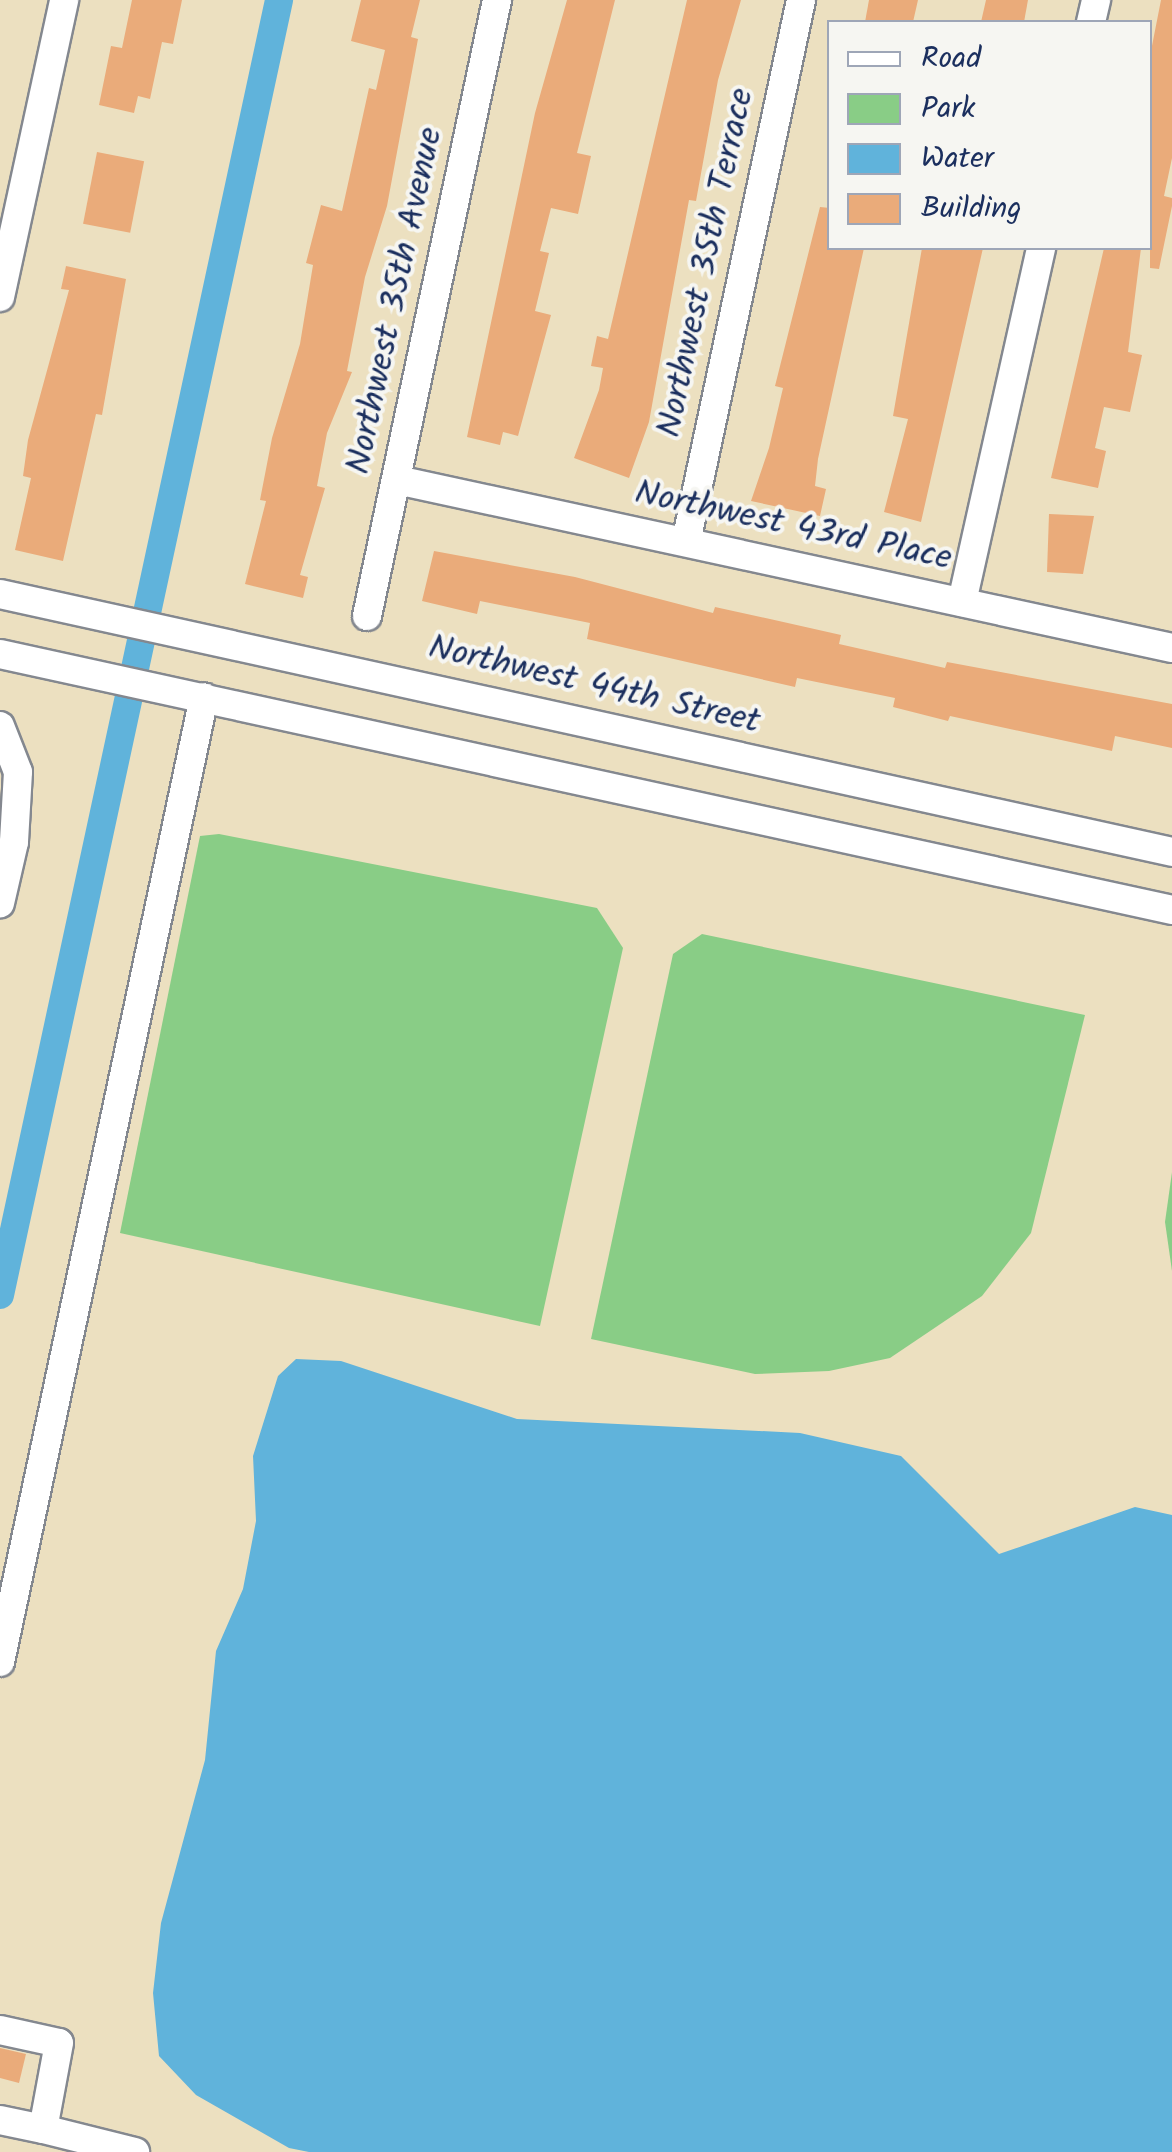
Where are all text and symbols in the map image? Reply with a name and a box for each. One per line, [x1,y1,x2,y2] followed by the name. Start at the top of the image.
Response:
[827,20,1152,250] legend
[921,35,981,83] text: Road
[649,85,765,441] street label: Northwest 35th Terrace
[921,85,975,133] text: Park
[339,124,453,478] street label: Northwest 35th Avenue
[921,135,994,183] text: Water
[921,185,1021,233] text: Building
[631,473,955,581] street label: Northwest 43rd Place
[424,627,764,745] street label: Northwest 44th Street

